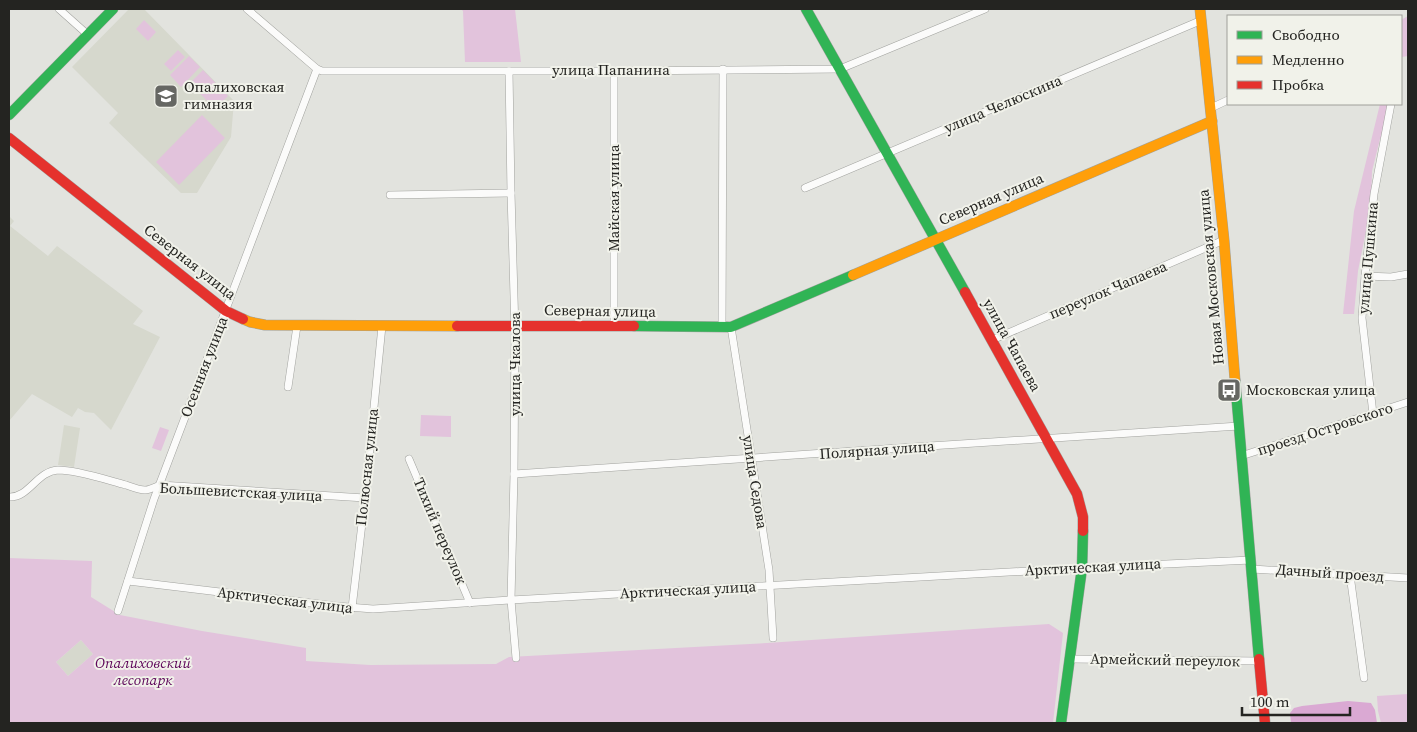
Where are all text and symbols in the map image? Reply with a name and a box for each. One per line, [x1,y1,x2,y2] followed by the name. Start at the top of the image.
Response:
[1227,15,1402,105] legend
[1272,24,1340,45] text: Свободно
[1272,49,1344,70] text: Медленно
[552,59,670,80] street label: улица Папанина
[941,69,1065,138] street label: улица Челюскина
[1272,74,1324,95] text: Пробка
[184,76,285,114] place label: Опалиховская гимназия
[153,83,179,109] school or university icon: Опалиховская гимназия
[603,144,624,252] street label: Майская улица
[935,167,1047,230] street label: Северная улица
[1192,188,1229,366] street label: Новая Московская улица
[1352,201,1383,315] street label: улица Пушкина
[140,219,241,305] street label: Северная улица
[1046,255,1170,324] street label: переулок Чапаева
[978,294,1047,395] street label: улица Чапаева
[544,299,657,322] street label: Северная улица
[504,312,525,416] street label: улица Чкалова
[175,313,233,420] street label: Осенняя улица
[1216,377,1242,403] bus stop icon: Московская улица
[1246,379,1376,400] place label: Московская улица
[1254,397,1395,460] street label: проезд Островского
[350,407,383,527] street label: Полюсная улица
[738,434,773,531] street label: улица Седова
[819,435,936,464] street label: Полярная улица
[409,474,473,588] street label: Тихий переулок
[159,477,323,506] street label: Большевистская улица
[1024,552,1162,581] street label: Арктическая улица
[1275,558,1385,587] street label: Дачный проезд
[619,575,757,604] street label: Арктическая улица
[216,581,354,618] street label: Арктическая улица
[1090,648,1241,671] street label: Армейский переулок
[95,652,191,690] park label: Опалиховский лесопарк
[1242,684,1350,716] scale bar
[1250,691,1290,712] text: 100 m

